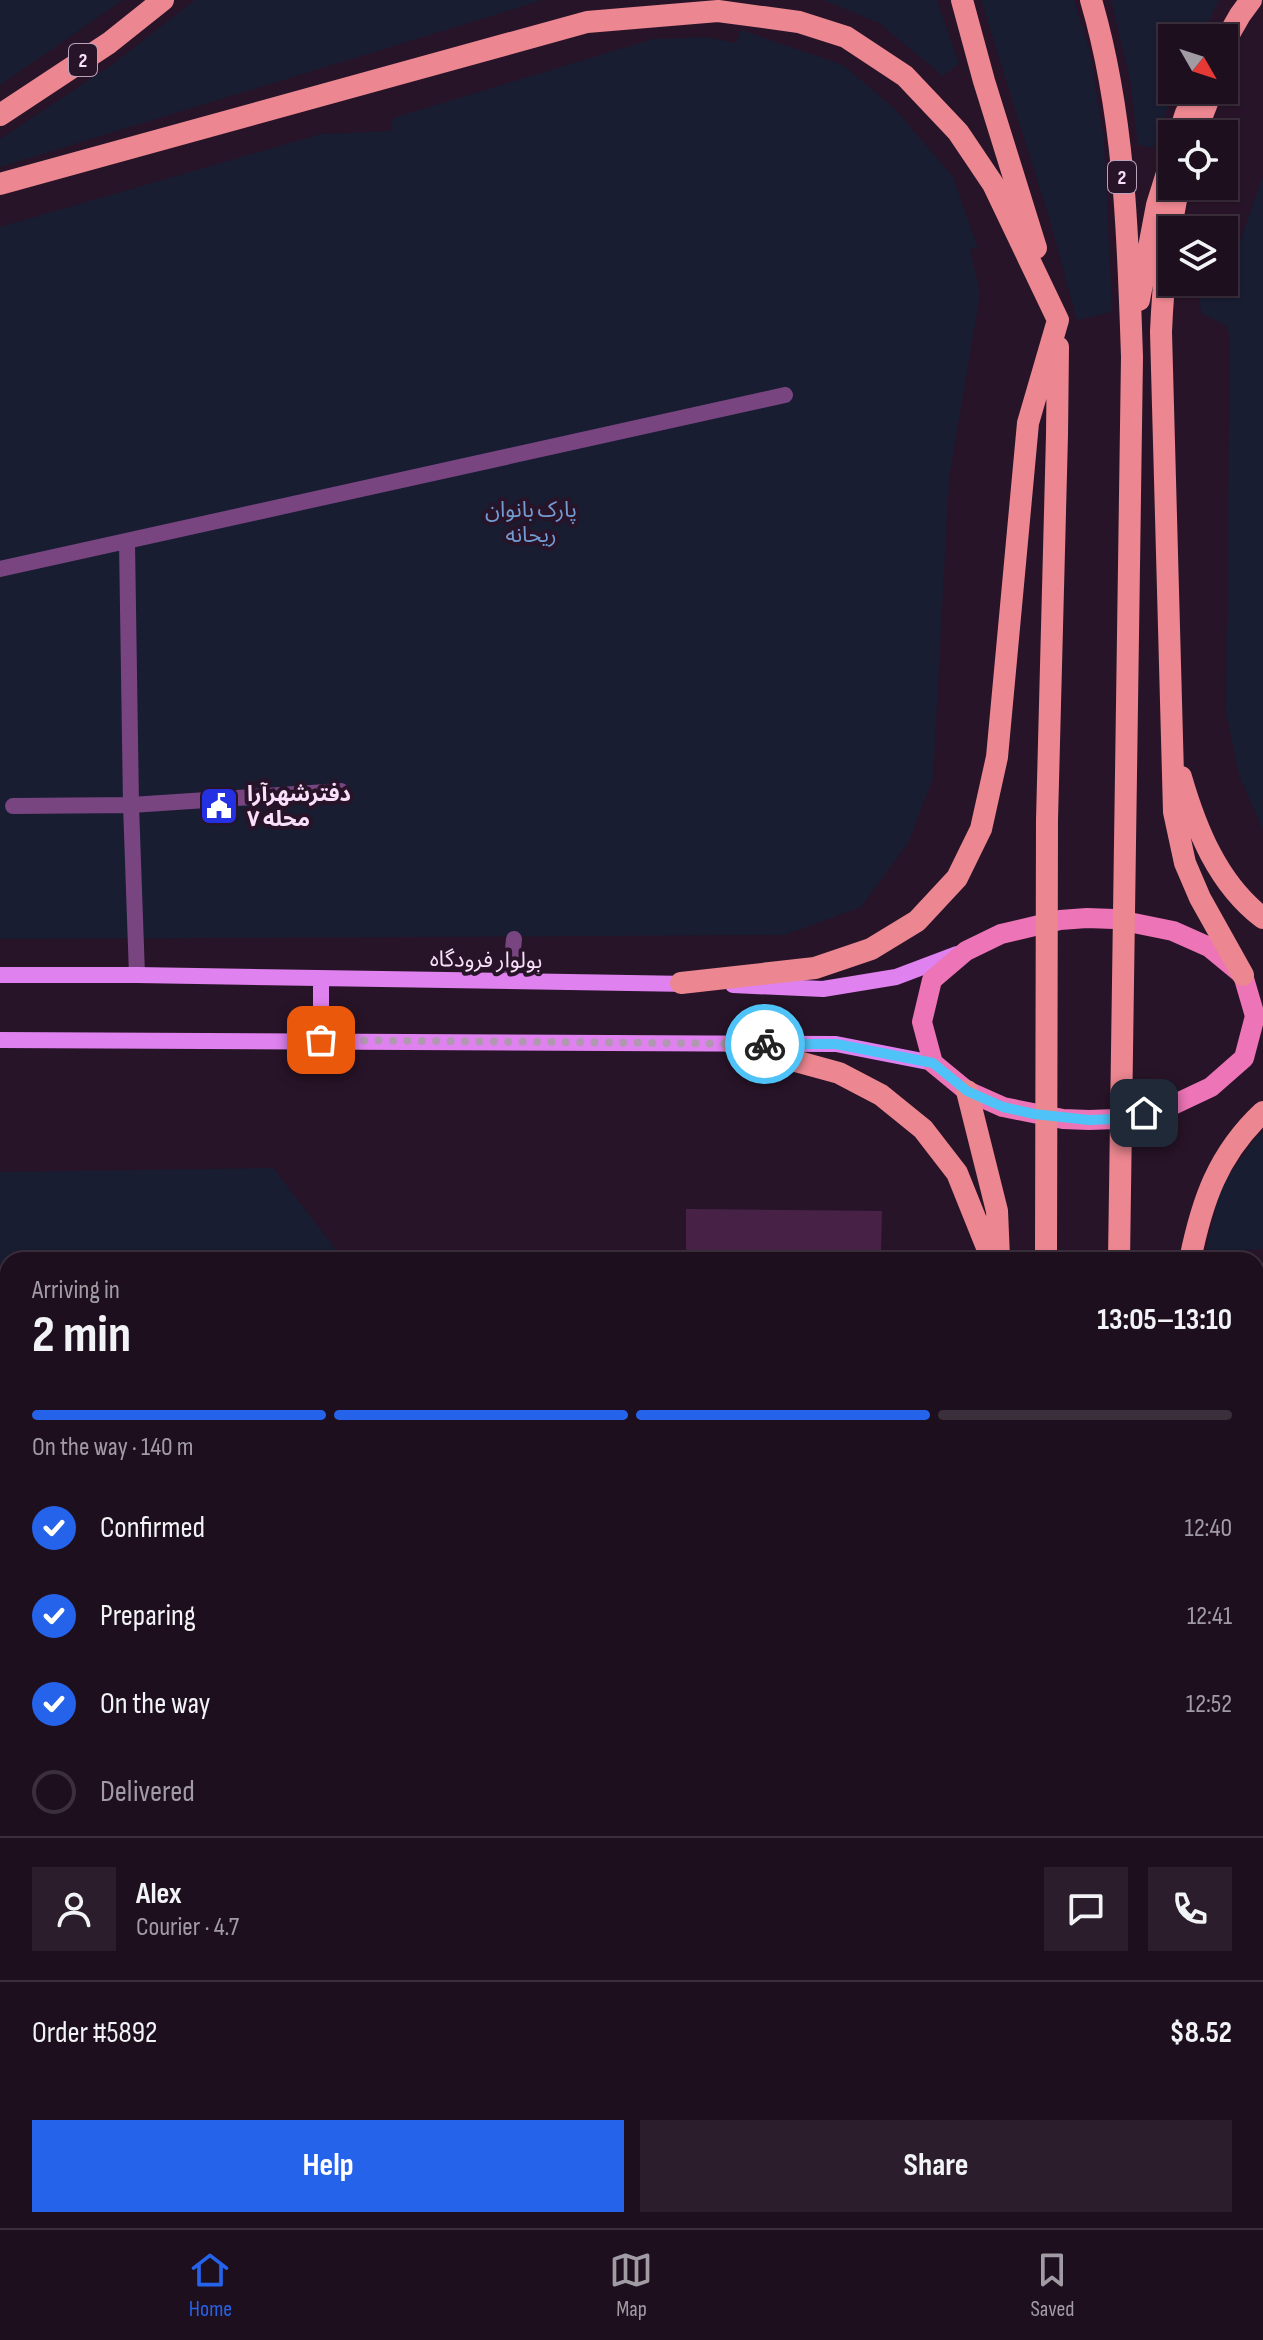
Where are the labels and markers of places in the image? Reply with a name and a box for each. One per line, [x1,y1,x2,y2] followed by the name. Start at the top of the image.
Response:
[247,781,351,833] place label: دفترشهرآرا محله ۷
[198,785,240,827] public building icon: دفترشهرآرا محله ۷
[287,1006,355,1074] pin
[1110,1079,1178,1147] pin

